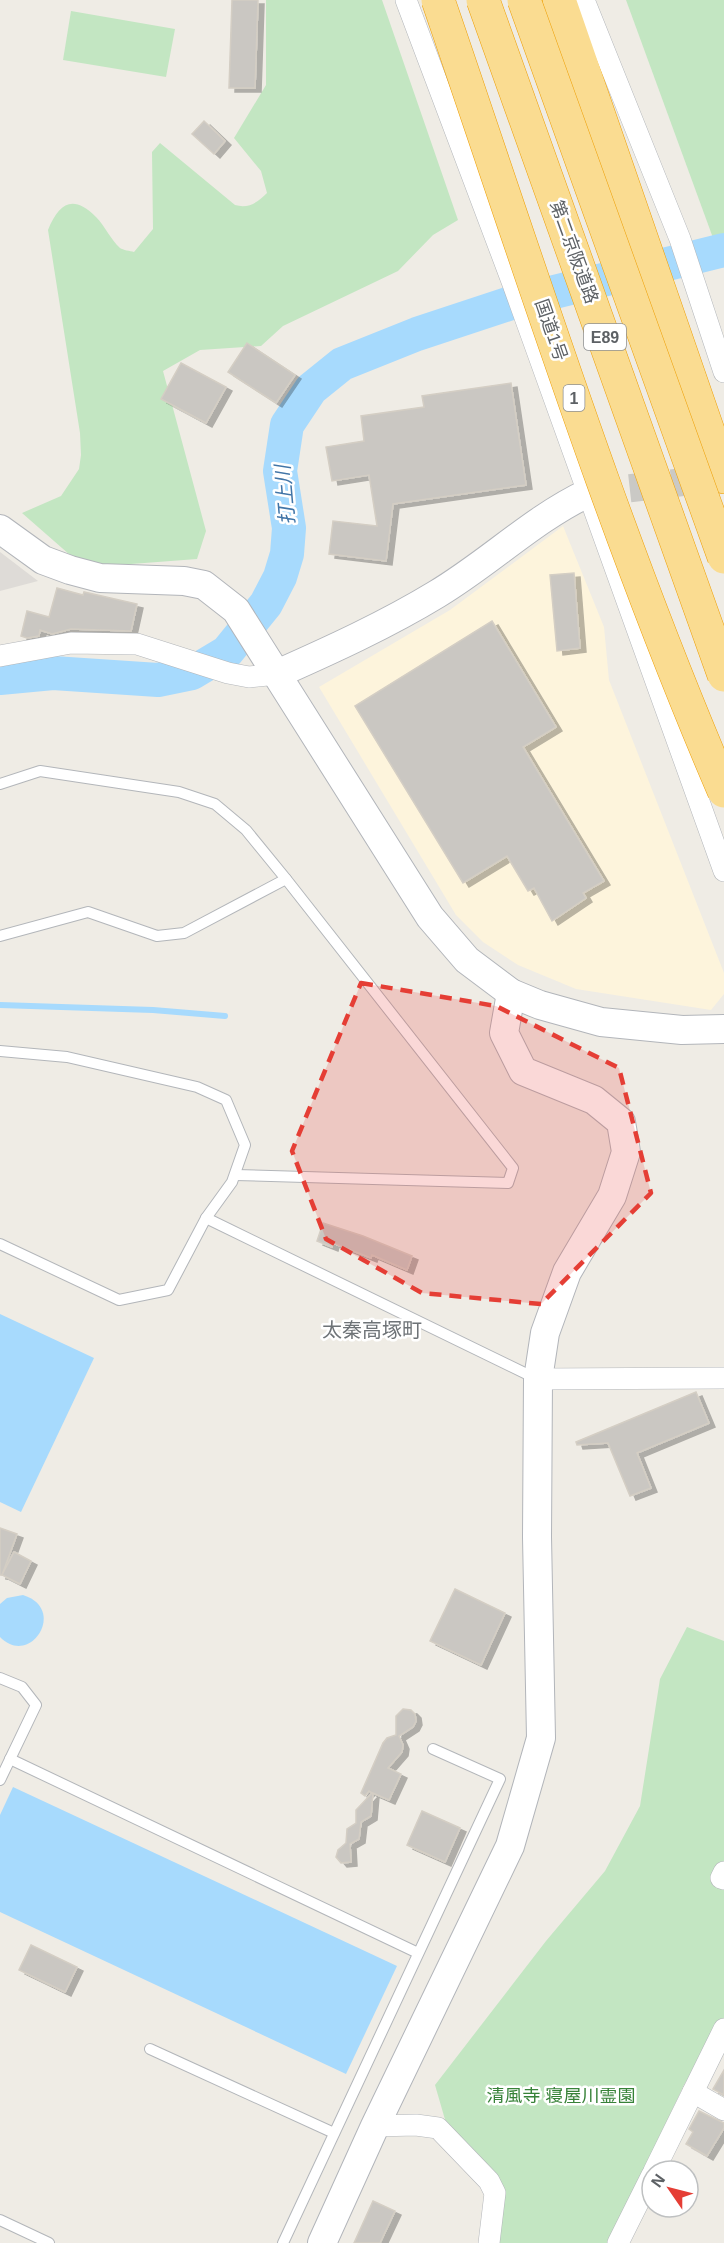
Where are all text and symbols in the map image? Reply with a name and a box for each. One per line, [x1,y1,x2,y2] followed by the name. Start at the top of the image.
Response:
[546,198,602,306] street label: 第二京阪道路
[531,296,571,364] street label: 国道1号
[584,324,626,350] road number: E89
[564,385,584,411] road number: 1
[271,462,299,526] water label: 打上川
[322,1319,422,1341] district label: 太秦高塚町
[486,2086,636,2106] park label: 清風寺 寝屋川霊園
[640,2159,700,2219] north arrow
[648,2171,668,2190] text: N

